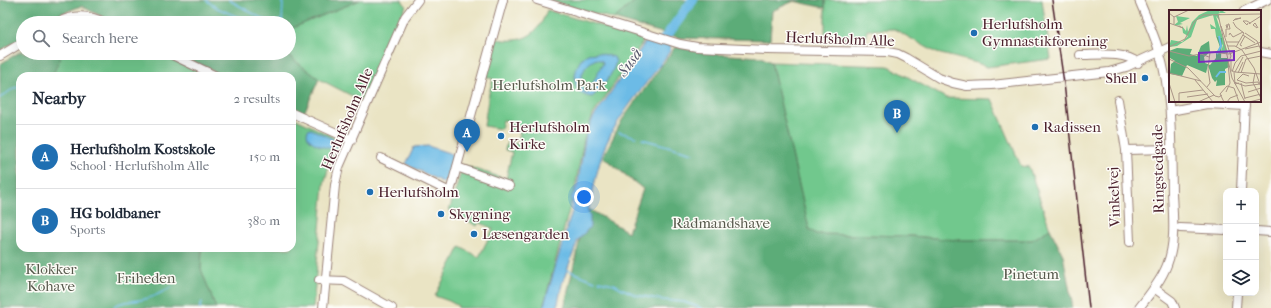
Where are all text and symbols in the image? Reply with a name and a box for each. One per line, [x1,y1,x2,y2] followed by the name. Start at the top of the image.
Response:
[1169,10,1261,102] inset map
[982,15,1108,50] place label: Herlufsholm Gymnastikforening
[16,16,296,60] search box
[30,27,52,49] icon: search
[785,28,896,50] street label: Herlufsholm Alle
[969,28,979,38] marker: Herlufsholm Gymnastikforening
[62,29,138,47] text: Search here
[612,45,646,81] water label: Suså
[317,65,377,173] street label: Herlufsholm Alle
[1105,69,1137,87] place label: Shell
[1140,73,1150,83] marker: Shell
[492,76,606,94] park label: Herlufsholm Park
[32,88,86,108] text: Nearby
[234,91,280,106] text: 2 results
[884,100,910,133] pin: B
[509,118,590,153] place label: Herlufsholm Kirke
[1043,118,1101,136] place label: Radissen
[454,119,480,152] pin: A
[1030,122,1040,132] marker: Radissen
[1148,124,1168,214] street label: Ringstedgade
[496,131,506,141] marker: Herlufsholm Kirke
[70,140,215,158] text: Herlufsholm Kostskole
[41,149,49,164] text: A
[249,149,280,164] text: 150 m
[70,158,209,173] text: School · Herlufsholm Alle
[1104,167,1124,228] street label: Vinkelvej
[378,183,459,201] place label: Herlufsholm
[365,187,375,197] marker: Herlufsholm
[574,187,594,207] your location
[1223,188,1259,296] map controls
[1223,188,1259,224] button: +
[70,204,160,222] text: HG boldbaner
[449,205,511,223] place label: Skygning
[436,209,446,219] marker: Skygning
[41,213,49,228] text: B
[247,213,280,228] text: 380 m
[672,214,770,232] park label: Rådmandshave
[70,222,105,237] text: Sports
[1223,224,1259,260] button: −
[482,225,569,243] place label: Læsengarden
[469,229,479,239] marker: Læsengarden
[25,260,77,295] park label: Klokker Kohave
[1223,260,1259,296] button: layers
[1003,265,1059,283] park label: Pinetum
[117,269,176,287] park label: Friheden

